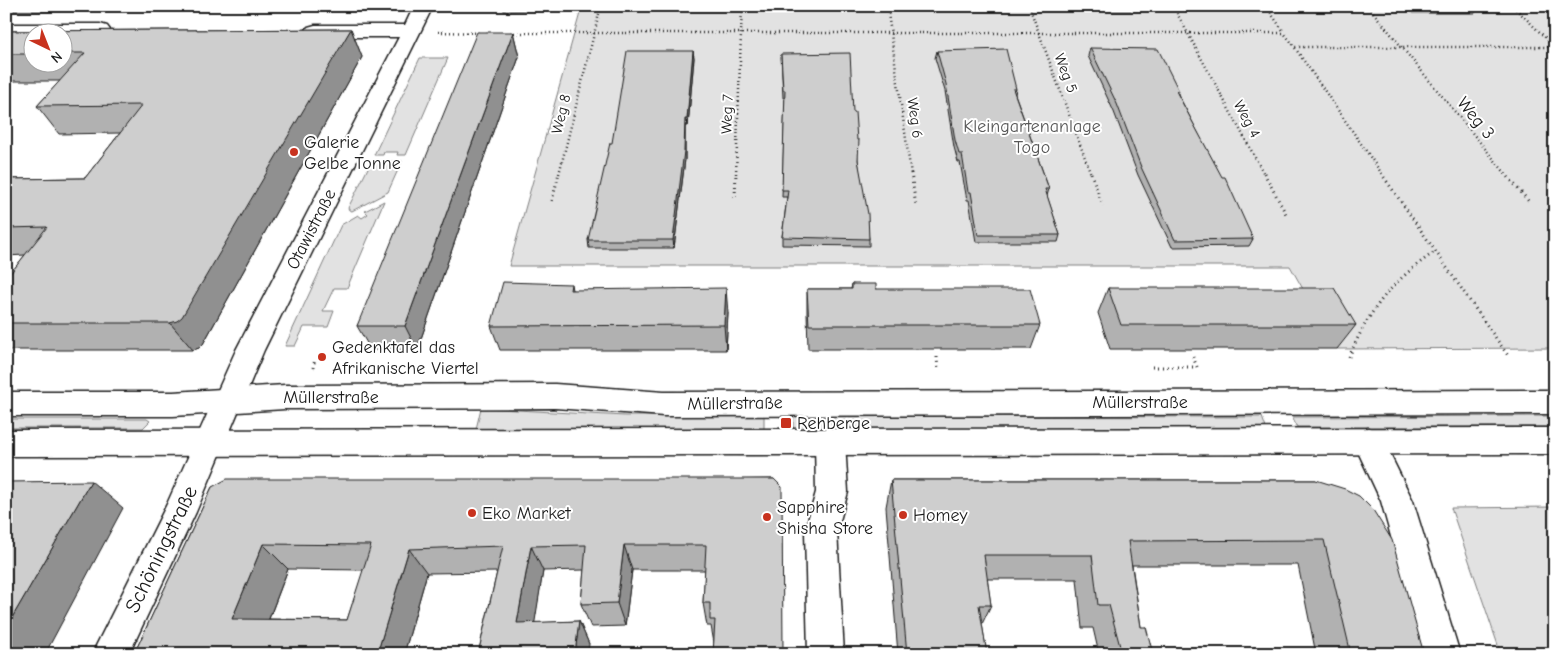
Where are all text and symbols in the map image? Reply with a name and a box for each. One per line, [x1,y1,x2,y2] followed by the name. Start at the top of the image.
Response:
[22,22,72,72] north arrow
[47,48,66,66] text: N
[1051,51,1081,95] street label: Weg 5
[547,92,575,136] street label: Weg 8
[1452,93,1499,144] street label: Weg 3
[717,94,737,134] street label: Weg 7
[903,97,927,139] street label: Weg 6
[1230,97,1264,141] street label: Weg 4
[963,116,1101,158] park label: Kleingartenanlage Togo
[304,132,401,174] place label: Galerie Gelbe Tonne
[288,146,300,158] marker: Galerie Gelbe Tonne
[282,185,341,273] street label: Otawistraße
[332,337,479,379] place label: Gedenktafel das Afrikanische Viertel
[316,351,328,363] marker: Gedenktafel das Afrikanische Viertel
[283,387,379,408] street label: Müllerstraße
[687,392,783,415] street label: Müllerstraße
[1092,392,1188,413] street label: Müllerstraße
[797,413,870,434] place label: Rehberge
[779,416,793,430] marker: Rehberge
[120,482,202,616] street label: Schöningstraße
[777,497,873,539] place label: Sapphire Shisha Store
[482,503,572,524] place label: Eko Market
[913,505,968,526] place label: Homey
[466,507,478,519] marker: Eko Market
[897,509,909,521] marker: Homey
[761,511,773,523] marker: Sapphire Shisha Store

